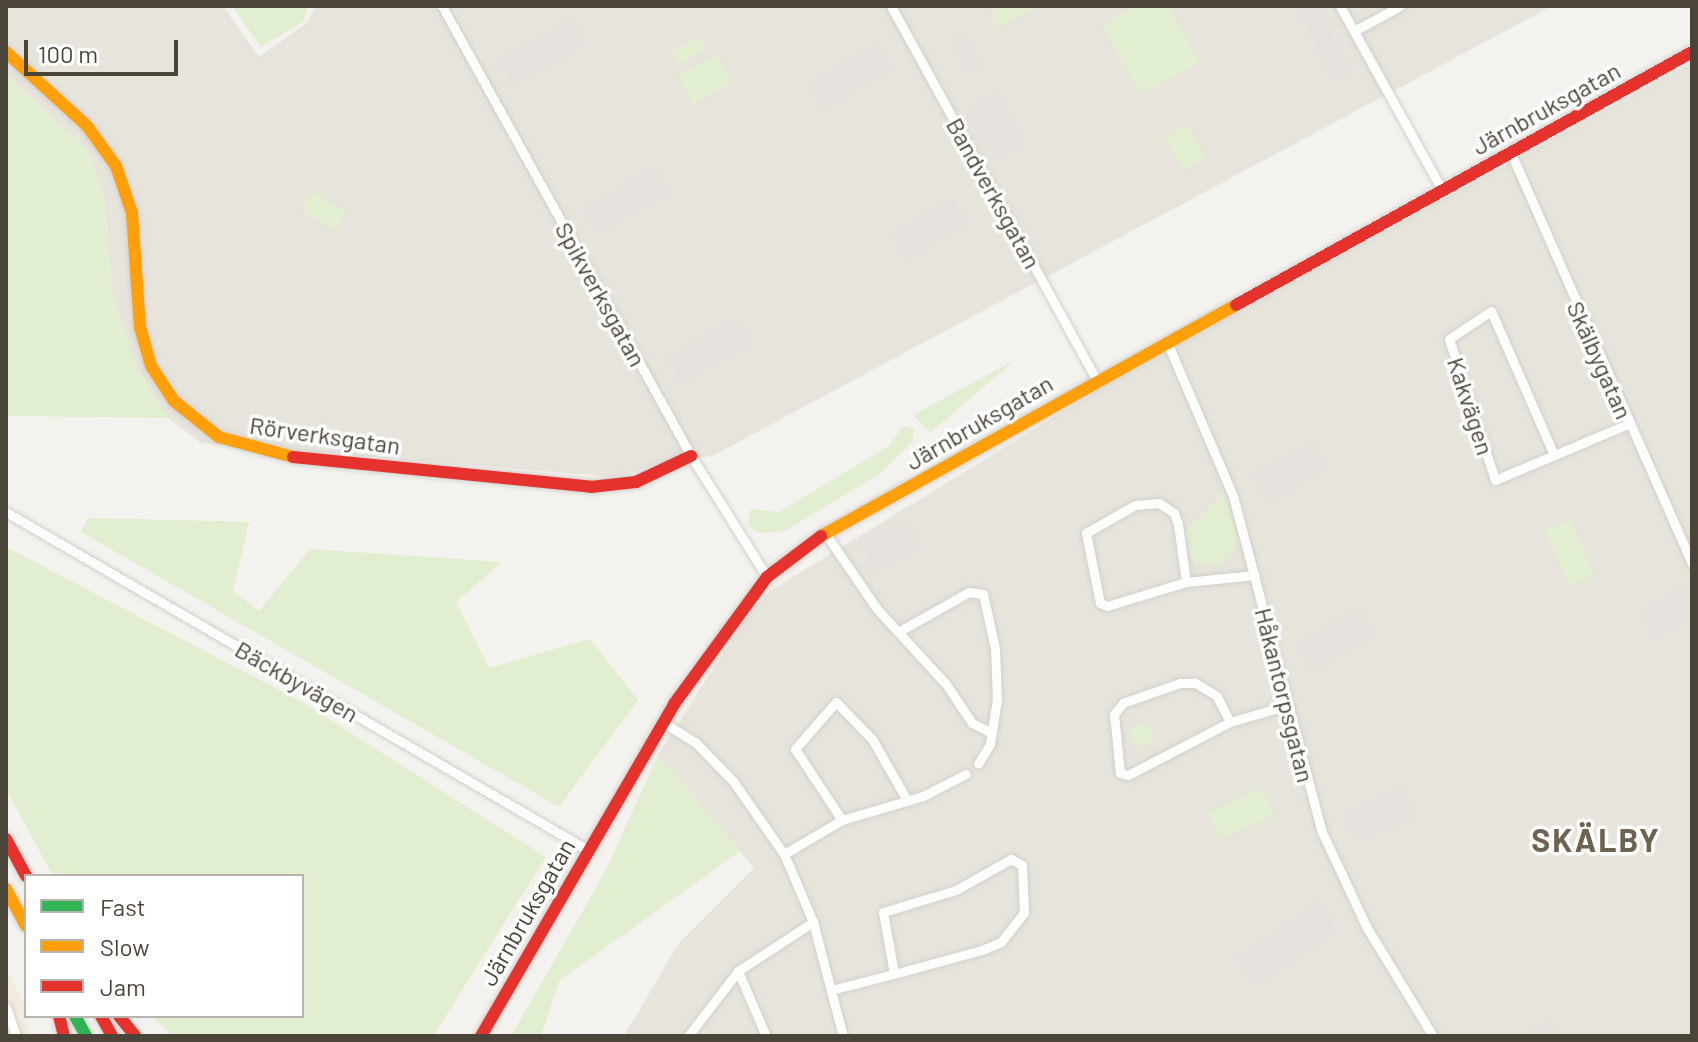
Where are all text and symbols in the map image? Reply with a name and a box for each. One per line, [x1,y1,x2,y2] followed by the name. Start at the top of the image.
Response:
[28,24,182,74] scale bar
[38,39,98,68] text: 100 m
[1467,55,1625,161] street label: Järnbruksgatan
[941,113,1047,273] street label: Bandverksgatan
[550,217,652,371] street label: Spikverksgatan
[1561,297,1639,423] street label: Skälbygatan
[1442,354,1500,458] street label: Kakvägen
[900,368,1058,476] street label: Järnbruksgatan
[248,410,402,460] street label: Rörverksgatan
[1249,605,1321,785] street label: Håkantorpsgatan
[230,634,364,728] street label: Bäckbyvägen
[1531,820,1661,858] district label: SKÄLBY
[473,833,581,991] street label: Järnbruksgatan
[24,874,304,1018] legend
[100,892,145,921] text: Fast
[100,932,149,961] text: Slow
[100,972,146,1001] text: Jam

